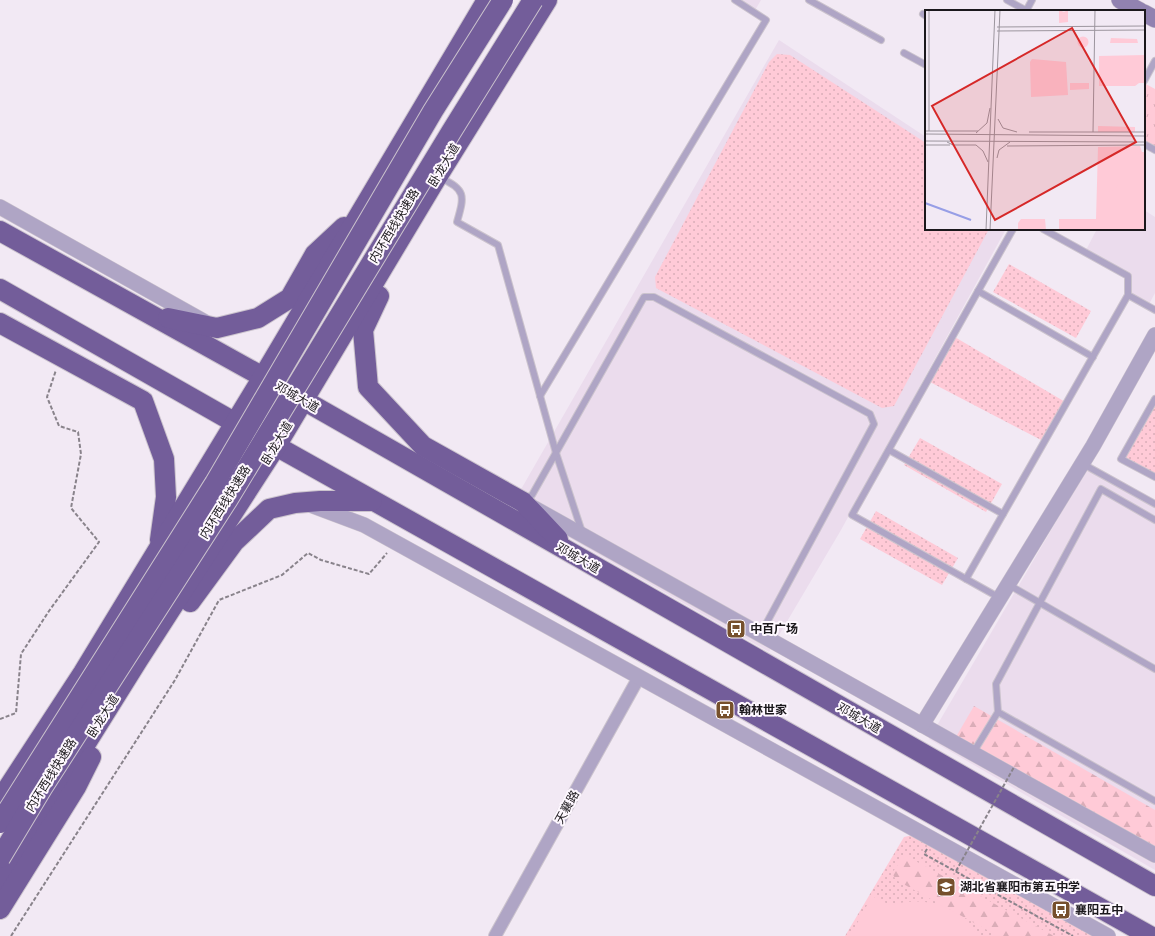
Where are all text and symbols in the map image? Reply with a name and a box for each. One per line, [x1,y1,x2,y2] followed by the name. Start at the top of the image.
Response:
[925,10,1145,230] inset map
[426,141,462,189] street label: 卧龙大道
[366,186,422,266] street label: 内环西线快速路
[273,379,321,415] street label: 邓城大道
[259,419,295,467] street label: 卧龙大道
[197,463,253,541] street label: 内环西线快速路
[554,540,602,576] street label: 邓城大道
[725,618,747,640] bus stop icon: 中百广场
[750,622,798,636] place label: 中百广场
[84,692,122,740] street label: 卧龙大道
[714,699,736,721] bus stop icon: 翰林世家
[835,700,883,736] street label: 邓城大道
[739,703,787,717] place label: 翰林世家
[23,736,79,814] street label: 内环西线快速路
[552,788,582,826] street label: 天襄路
[935,876,957,898] school or university icon: 湖北省襄阳市第五中学
[960,880,1080,894] place label: 湖北省襄阳市第五中学
[1050,899,1072,921] bus stop icon: 襄阳五中
[1075,903,1123,917] place label: 襄阳五中

